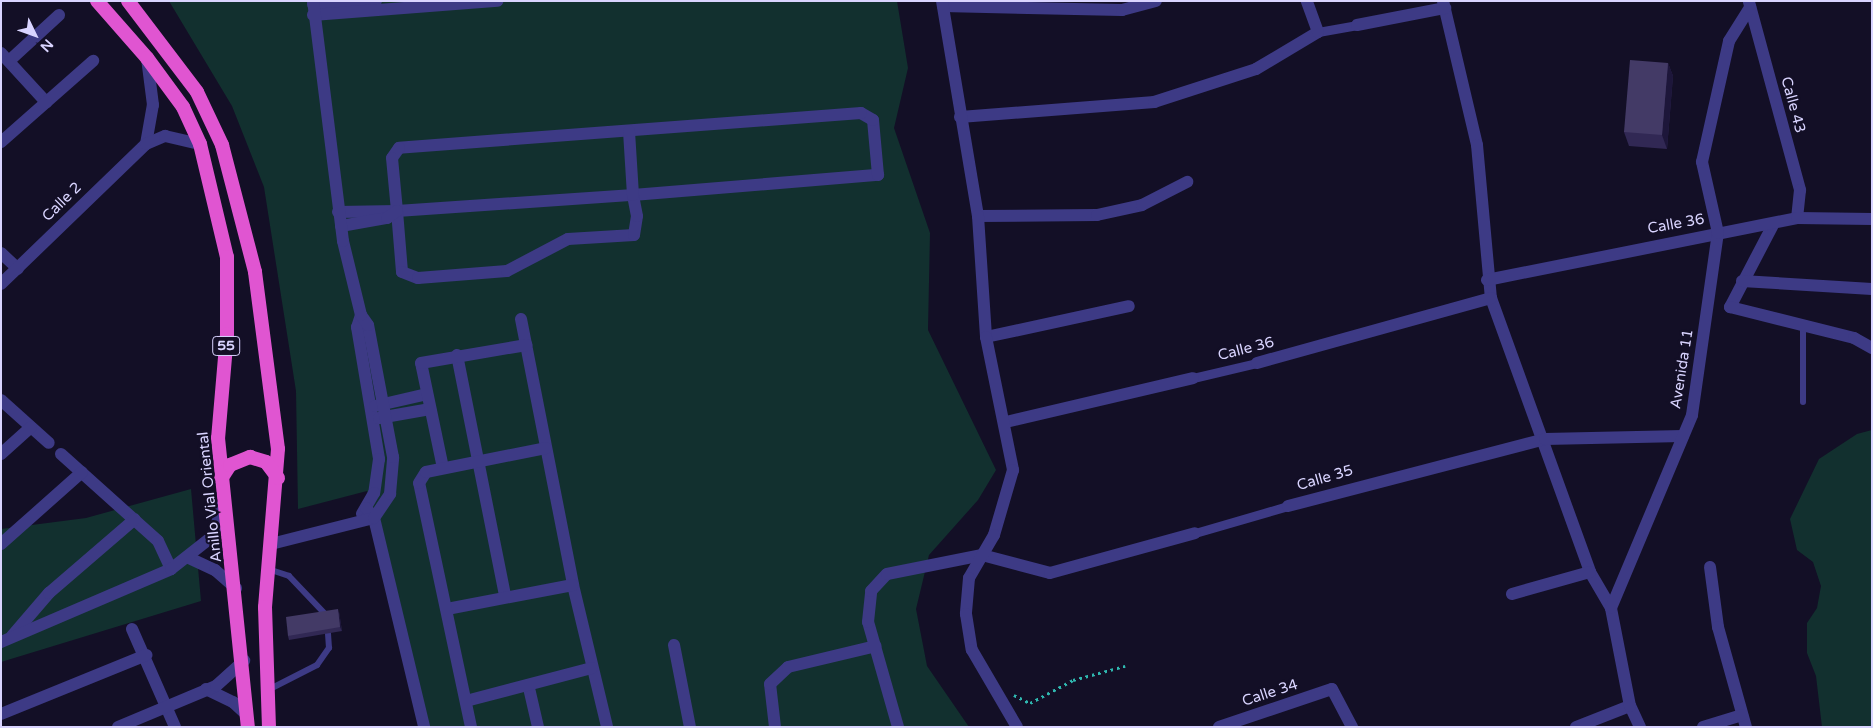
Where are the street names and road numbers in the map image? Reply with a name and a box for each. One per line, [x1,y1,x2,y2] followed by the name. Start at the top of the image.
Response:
[1777,75,1809,135] street label: Calle 43
[39,179,85,225] street label: Calle 2
[1646,210,1706,238] street label: Calle 36
[1667,328,1697,410] street label: Avenida 11
[1216,333,1276,365] street label: Calle 36
[211,334,241,358] road number: 55
[194,431,226,563] street label: Anillo Vial Oriental
[1295,461,1355,495] street label: Calle 35
[1240,676,1300,710] street label: Calle 34

